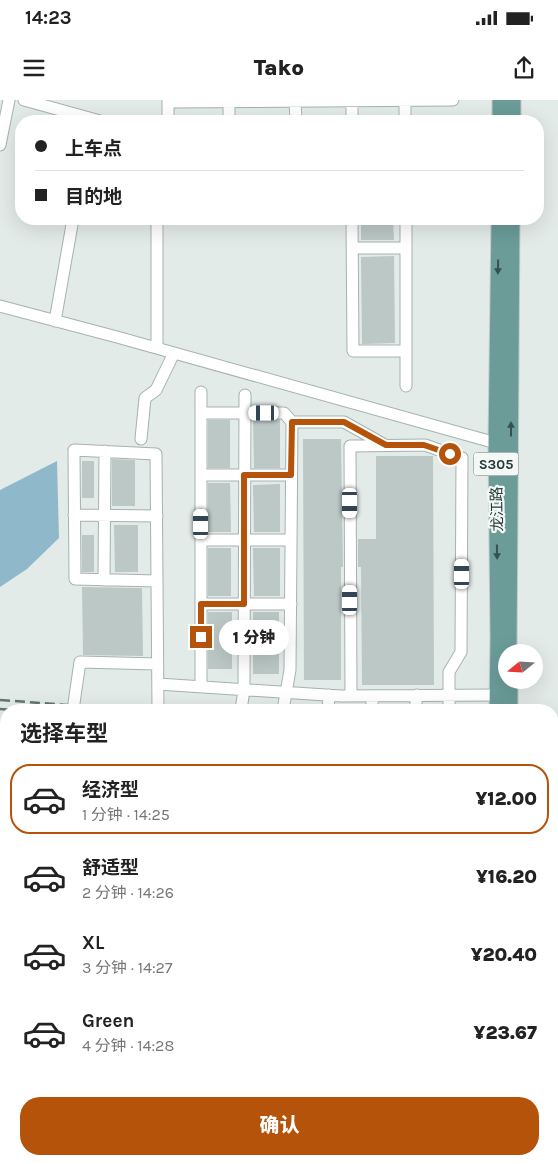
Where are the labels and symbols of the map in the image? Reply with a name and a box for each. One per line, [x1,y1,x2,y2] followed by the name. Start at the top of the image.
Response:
[494,260,502,276] one-way arrow
[249,406,279,421] car
[507,421,515,437] one-way arrow
[439,443,461,465] route start
[474,452,518,476] road number: S305
[488,486,506,532] street label: 龙江路
[342,488,357,518] car
[193,509,208,539] car
[493,545,501,561] one-way arrow
[454,559,469,589] car
[342,585,357,615] car
[218,620,288,654] callout: 1 分钟
[190,626,212,648] route end
[498,644,542,689] north arrow

